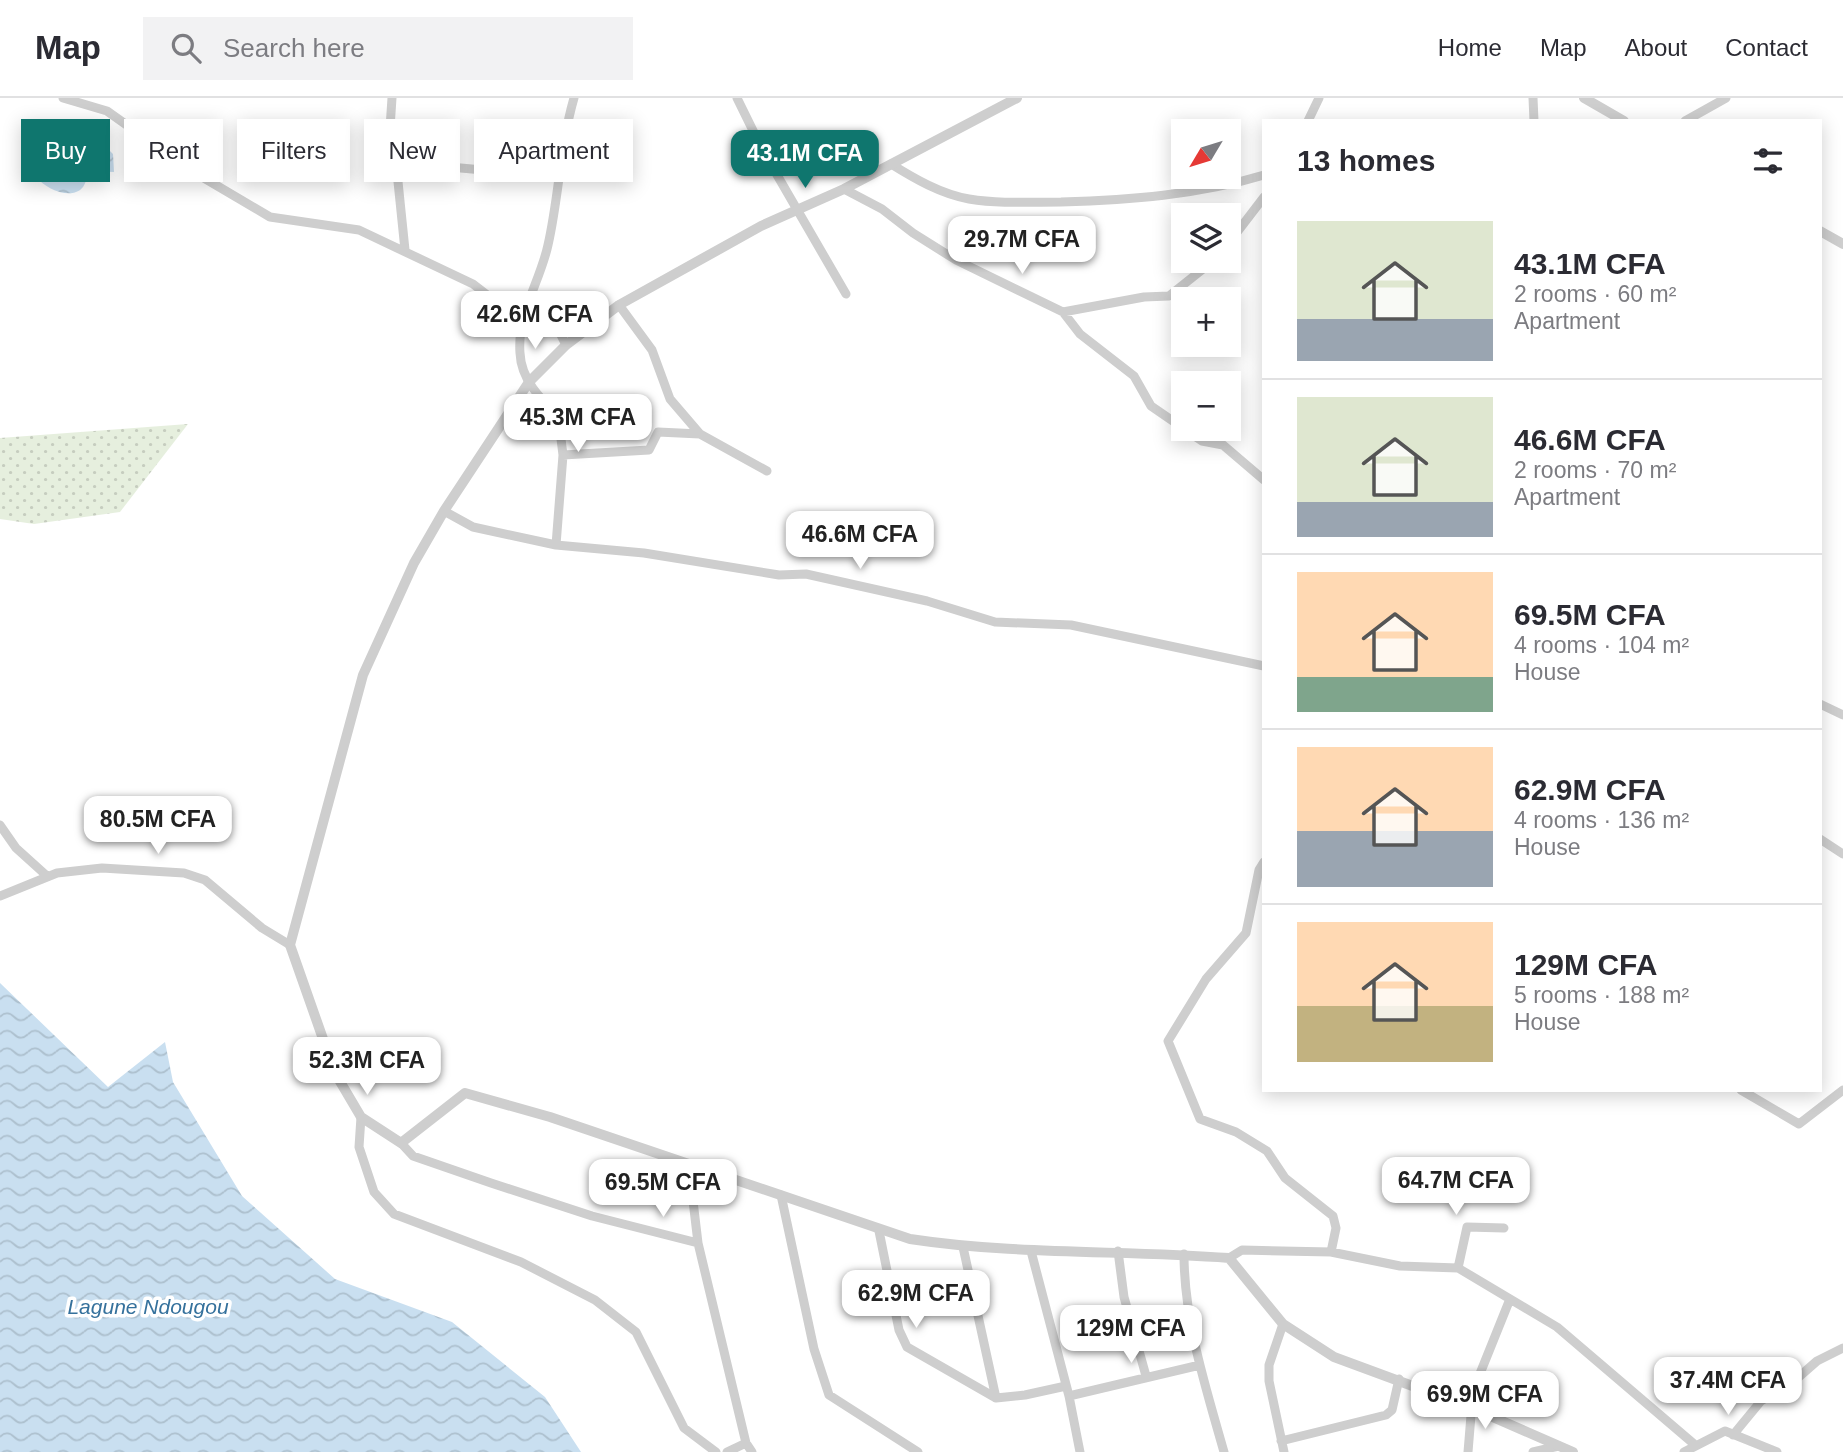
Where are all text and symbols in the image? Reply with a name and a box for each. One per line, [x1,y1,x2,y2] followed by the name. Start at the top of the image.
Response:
[143,17,633,80] search box
[35,29,101,66] text: Map
[167,29,205,67] icon: search
[223,33,365,63] text: Search here
[1438,34,1502,61] text: Home
[1540,34,1587,61] text: Map
[1625,34,1687,61] text: About
[1725,34,1808,61] text: Contact
[21,119,110,182] chip: Buy
[124,119,223,182] chip: Rent
[237,119,350,182] chip: Filters
[364,119,460,182] chip: New
[474,119,633,182] chip: Apartment
[1171,119,1241,189] north arrow
[1171,119,1241,441] map controls
[725,130,885,190] pin: 43.1M CFA
[747,140,863,166] text: 43.1M CFA
[1749,142,1787,180] icon: filters
[1297,144,1435,177] text: 13 homes
[1171,203,1241,273] button: layers
[942,216,1102,276] pin: 29.7M CFA
[964,226,1080,252] text: 29.7M CFA
[1514,247,1666,280] text: 43.1M CFA
[1353,249,1437,333] icon: home
[1514,281,1676,307] text: 2 rooms · 60 m²
[1171,287,1241,357] button: +
[455,292,615,351] pin: 42.6M CFA
[477,301,593,327] text: 42.6M CFA
[1514,308,1620,334] text: Apartment
[1171,371,1241,441] button: −
[498,394,658,454] pin: 45.3M CFA
[520,404,636,430] text: 45.3M CFA
[1514,423,1666,456] text: 46.6M CFA
[1353,425,1437,509] icon: home
[1514,457,1676,483] text: 2 rooms · 70 m²
[1514,484,1620,510] text: Apartment
[780,512,940,571] pin: 46.6M CFA
[802,521,918,547] text: 46.6M CFA
[1514,598,1666,631] text: 69.5M CFA
[1353,600,1437,684] icon: home
[1514,632,1689,658] text: 4 rooms · 104 m²
[1514,659,1580,685] text: House
[1514,773,1666,806] text: 62.9M CFA
[1353,775,1437,859] icon: home
[78,796,238,856] pin: 80.5M CFA
[100,806,216,832] text: 80.5M CFA
[1514,807,1689,833] text: 4 rooms · 136 m²
[1514,834,1580,860] text: House
[1514,948,1657,981] text: 129M CFA
[1353,950,1437,1034] icon: home
[1514,982,1689,1008] text: 5 rooms · 188 m²
[1514,1009,1580,1035] text: House
[287,1038,447,1097] pin: 52.3M CFA
[309,1047,425,1073] text: 52.3M CFA
[1376,1158,1536,1217] pin: 64.7M CFA
[583,1160,743,1219] pin: 69.5M CFA
[1398,1167,1514,1193] text: 64.7M CFA
[605,1169,721,1195] text: 69.5M CFA
[836,1270,996,1330] pin: 62.9M CFA
[858,1280,974,1306] text: 62.9M CFA
[67,1295,229,1318] water label: Lagune Ndougou
[1059,1306,1203,1365] pin: 129M CFA
[1076,1315,1186,1341] text: 129M CFA
[1648,1358,1808,1417] pin: 37.4M CFA
[1670,1367,1786,1393] text: 37.4M CFA
[1405,1372,1565,1431] pin: 69.9M CFA
[1427,1381,1543,1407] text: 69.9M CFA

